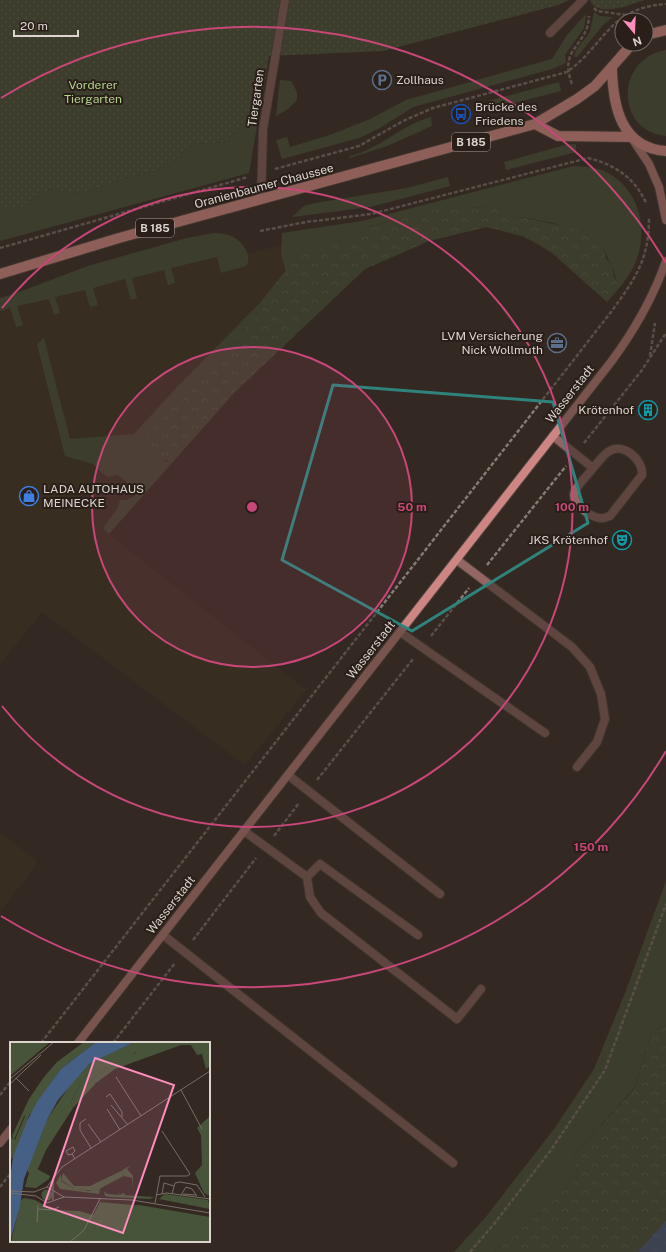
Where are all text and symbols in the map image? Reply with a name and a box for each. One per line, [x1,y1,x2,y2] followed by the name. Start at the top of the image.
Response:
[14,12,78,38] scale bar
[614,12,654,52] north arrow
[20,19,48,33] text: 20 m
[631,34,643,49] text: N
[245,68,267,128] street label: Tiergarten
[371,69,393,91] parking icon: Zollhaus
[396,73,444,87] place label: Zollhaus
[64,78,122,106] park label: Vorderer Tiergarten
[475,100,537,128] place label: Brücke des Friedens
[450,103,472,125] bus stop icon: Brücke des Friedens
[452,133,490,151] road number: B 185
[193,161,335,211] street label: Oranienbaumer Chaussee
[136,219,174,237] road number: B 185
[441,329,543,357] place label: LVM Versicherung Nick Wollmuth
[546,332,568,354] office icon: LVM Versicherung Nick Wollmuth
[543,362,597,426] street label: Wasserstadt
[637,399,659,421] building icon: Krötenhof
[578,403,634,417] place label: Krötenhof
[43,482,144,510] place label: LADA AUTOHAUS MEINECKE
[18,485,40,507] shop icon: LADA AUTOHAUS MEINECKE
[245,500,259,514] centre of rings
[397,500,427,514] text: 50 m
[555,500,589,514] text: 100 m
[611,529,633,551] theatre icon: JKS Krötenhof
[529,533,608,547] place label: JKS Krötenhof
[344,618,398,682] street label: Wasserstadt
[574,840,608,854] text: 150 m
[144,873,198,937] street label: Wasserstadt
[10,1042,210,1242] inset map

